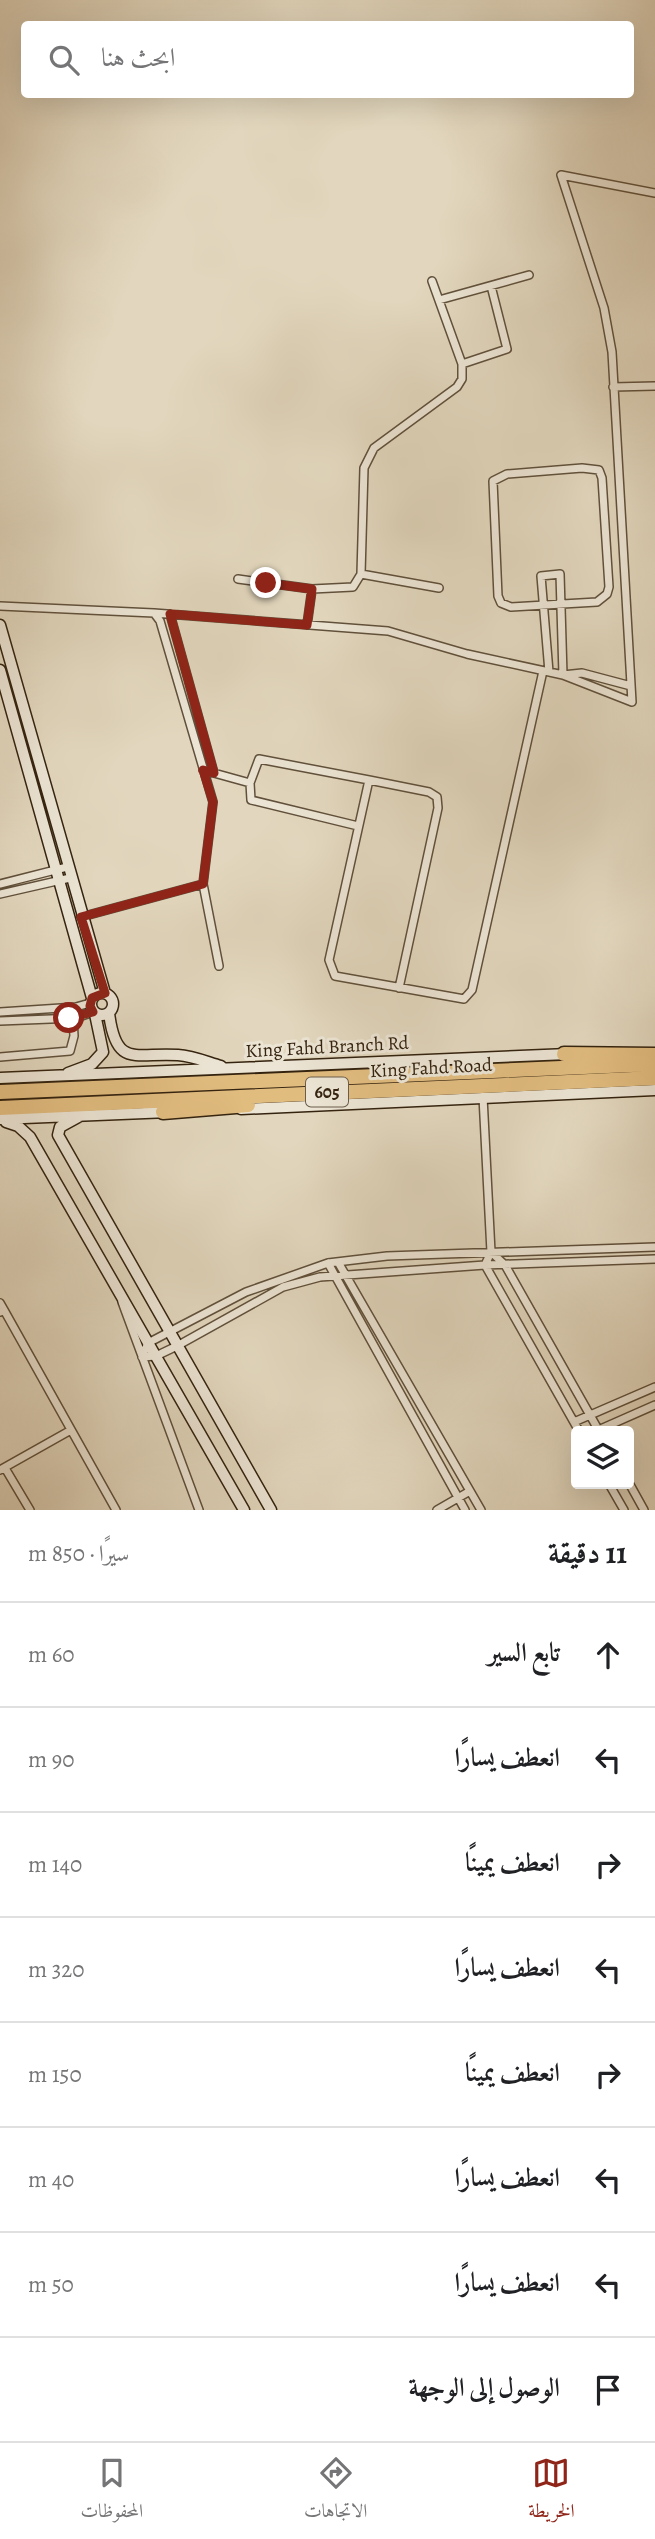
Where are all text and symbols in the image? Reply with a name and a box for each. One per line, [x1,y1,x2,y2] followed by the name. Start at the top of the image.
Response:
[21,21,634,98] search box
[101,40,176,75] text: ابحث هنا
[45,41,83,79] icon: search
[250,567,281,598] route end
[53,1002,84,1033] route start
[245,1030,410,1064] street label: King Fahd Branch Rd
[369,1052,494,1084] street label: King Fahd Road
[306,1078,348,1106] road number: 605
[571,1426,634,1489] map controls
[571,1426,634,1489] button: layers
[548,1533,627,1573] text: 11 دقيقة
[28,1538,129,1569] text: سيرًا · 850 m
[488,1635,560,1670] text: تابع السير
[589,1636,627,1674] icon: ahead
[28,1639,75,1670] text: 60 m
[454,1740,560,1775] text: انعطف يسارًا
[589,1741,627,1779] icon: left
[28,1744,74,1775] text: 90 m
[465,1845,560,1880] text: انعطف يمينًا
[589,1846,627,1884] icon: right
[28,1849,82,1880] text: 140 m
[454,1950,560,1985] text: انعطف يسارًا
[589,1951,627,1989] icon: left
[28,1954,84,1985] text: 320 m
[465,2055,560,2090] text: انعطف يمينًا
[589,2056,627,2094] icon: right
[28,2059,82,2090] text: 150 m
[454,2160,560,2195] text: انعطف يسارًا
[589,2161,627,2199] icon: left
[28,2164,74,2195] text: 40 m
[454,2265,560,2300] text: انعطف يسارًا
[589,2266,627,2304] icon: left
[28,2269,74,2300] text: 50 m
[408,2370,560,2405] text: الوصول إلى الوجهة
[589,2371,627,2409] icon: arrive
[80,2454,143,2529] tab: المحفوظات
[304,2454,367,2529] tab: الاتجاهات
[528,2454,575,2529] tab: الخريطة

